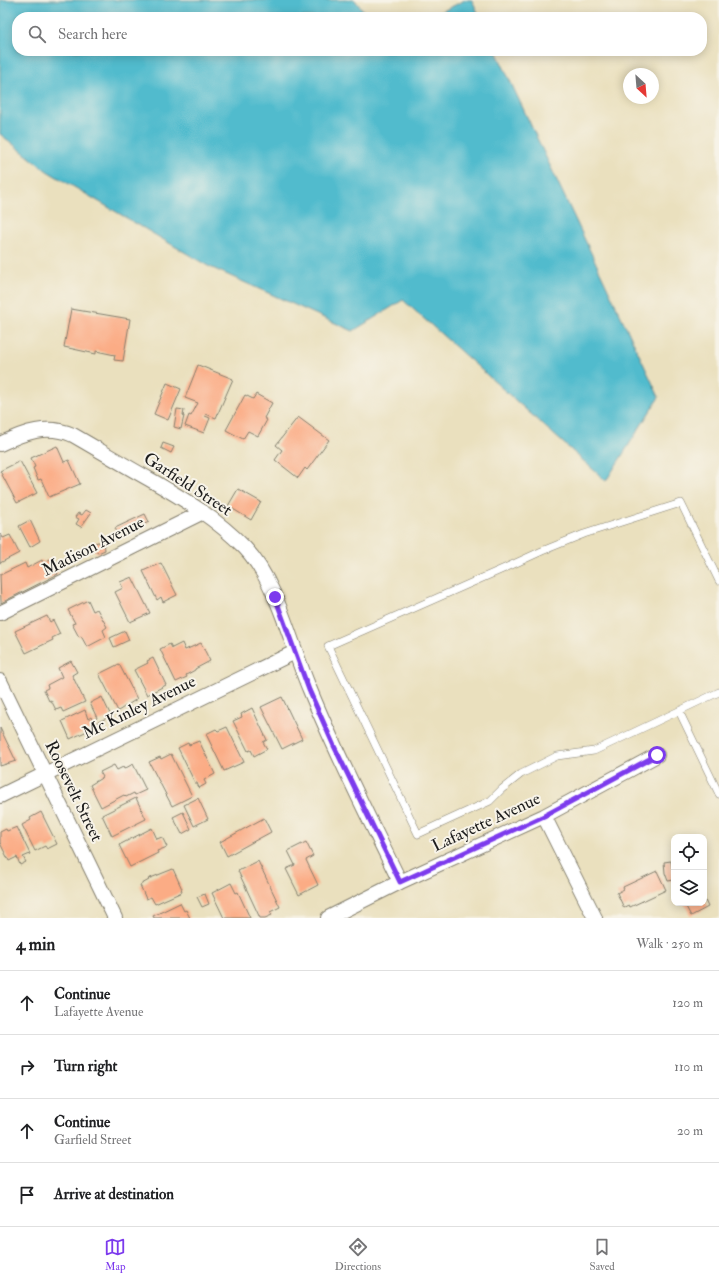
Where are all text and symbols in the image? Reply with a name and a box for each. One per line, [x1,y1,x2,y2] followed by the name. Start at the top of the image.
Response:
[12,12,707,56] search box
[26,23,48,45] icon: search
[58,25,127,44] text: Search here
[623,68,659,104] north arrow
[140,448,237,521] street label: Garfield Street
[38,511,148,581] street label: Madison Avenue
[266,588,284,606] route end
[79,671,200,744] street label: Mc Kinley Avenue
[40,737,108,845] street label: Roosevelt Street
[648,746,666,764] route start
[429,788,544,857] street label: Lafayette Avenue
[671,834,707,906] map controls
[671,834,707,870] button: locate
[671,870,707,906] button: layers
[16,934,55,955] text: 4 min
[636,936,703,952] text: Walk · 250 m
[54,985,110,1004] text: Continue
[16,992,38,1014] icon: ahead
[672,995,703,1011] text: 120 m
[54,1004,144,1020] text: Lafayette Avenue
[16,1056,38,1078] icon: right
[54,1057,117,1076] text: Turn right
[674,1059,703,1075] text: 110 m
[54,1113,110,1132] text: Continue
[16,1120,38,1142] icon: ahead
[677,1123,703,1139] text: 20 m
[54,1132,131,1148] text: Garfield Street
[16,1184,38,1206] icon: arrive
[54,1185,174,1204] text: Arrive at destination
[104,1236,126,1273] tab: Map
[335,1236,381,1273] tab: Directions
[590,1236,615,1273] tab: Saved

